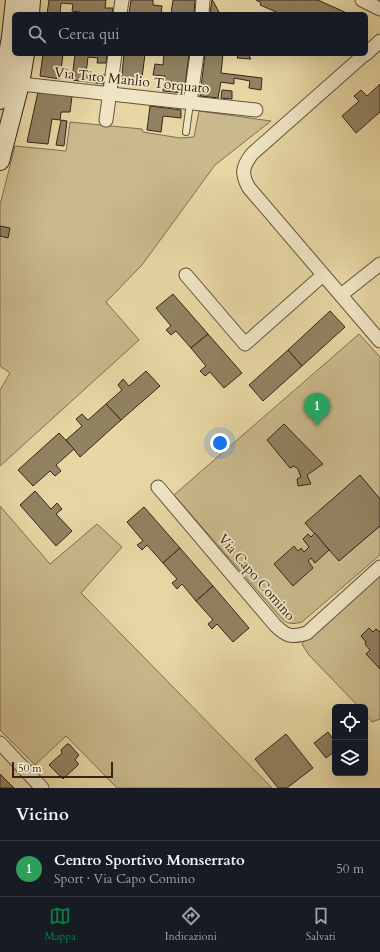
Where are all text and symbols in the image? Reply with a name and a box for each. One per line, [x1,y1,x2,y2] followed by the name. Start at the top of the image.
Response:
[12,12,368,56] search box
[26,23,48,45] icon: search
[58,24,120,44] text: Cerca qui
[53,63,211,98] street label: Via Tito Manlio Torquato
[304,393,330,426] pin: 1
[210,433,230,453] your location
[214,530,300,625] street label: Via Capo Comino
[332,704,368,776] map controls
[332,704,368,740] button: locate
[332,740,368,776] button: layers
[12,760,113,779] scale bar
[18,761,42,776] text: 50 m
[16,803,69,826] text: Vicino
[54,850,245,870] text: Centro Sportivo Monserrato
[26,860,32,878] text: 1
[336,860,364,878] text: 50 m
[54,870,195,888] text: Sport · Via Capo Comino
[44,905,76,944] tab: Mappa
[165,905,217,944] tab: Indicazioni
[306,905,336,944] tab: Salvati

